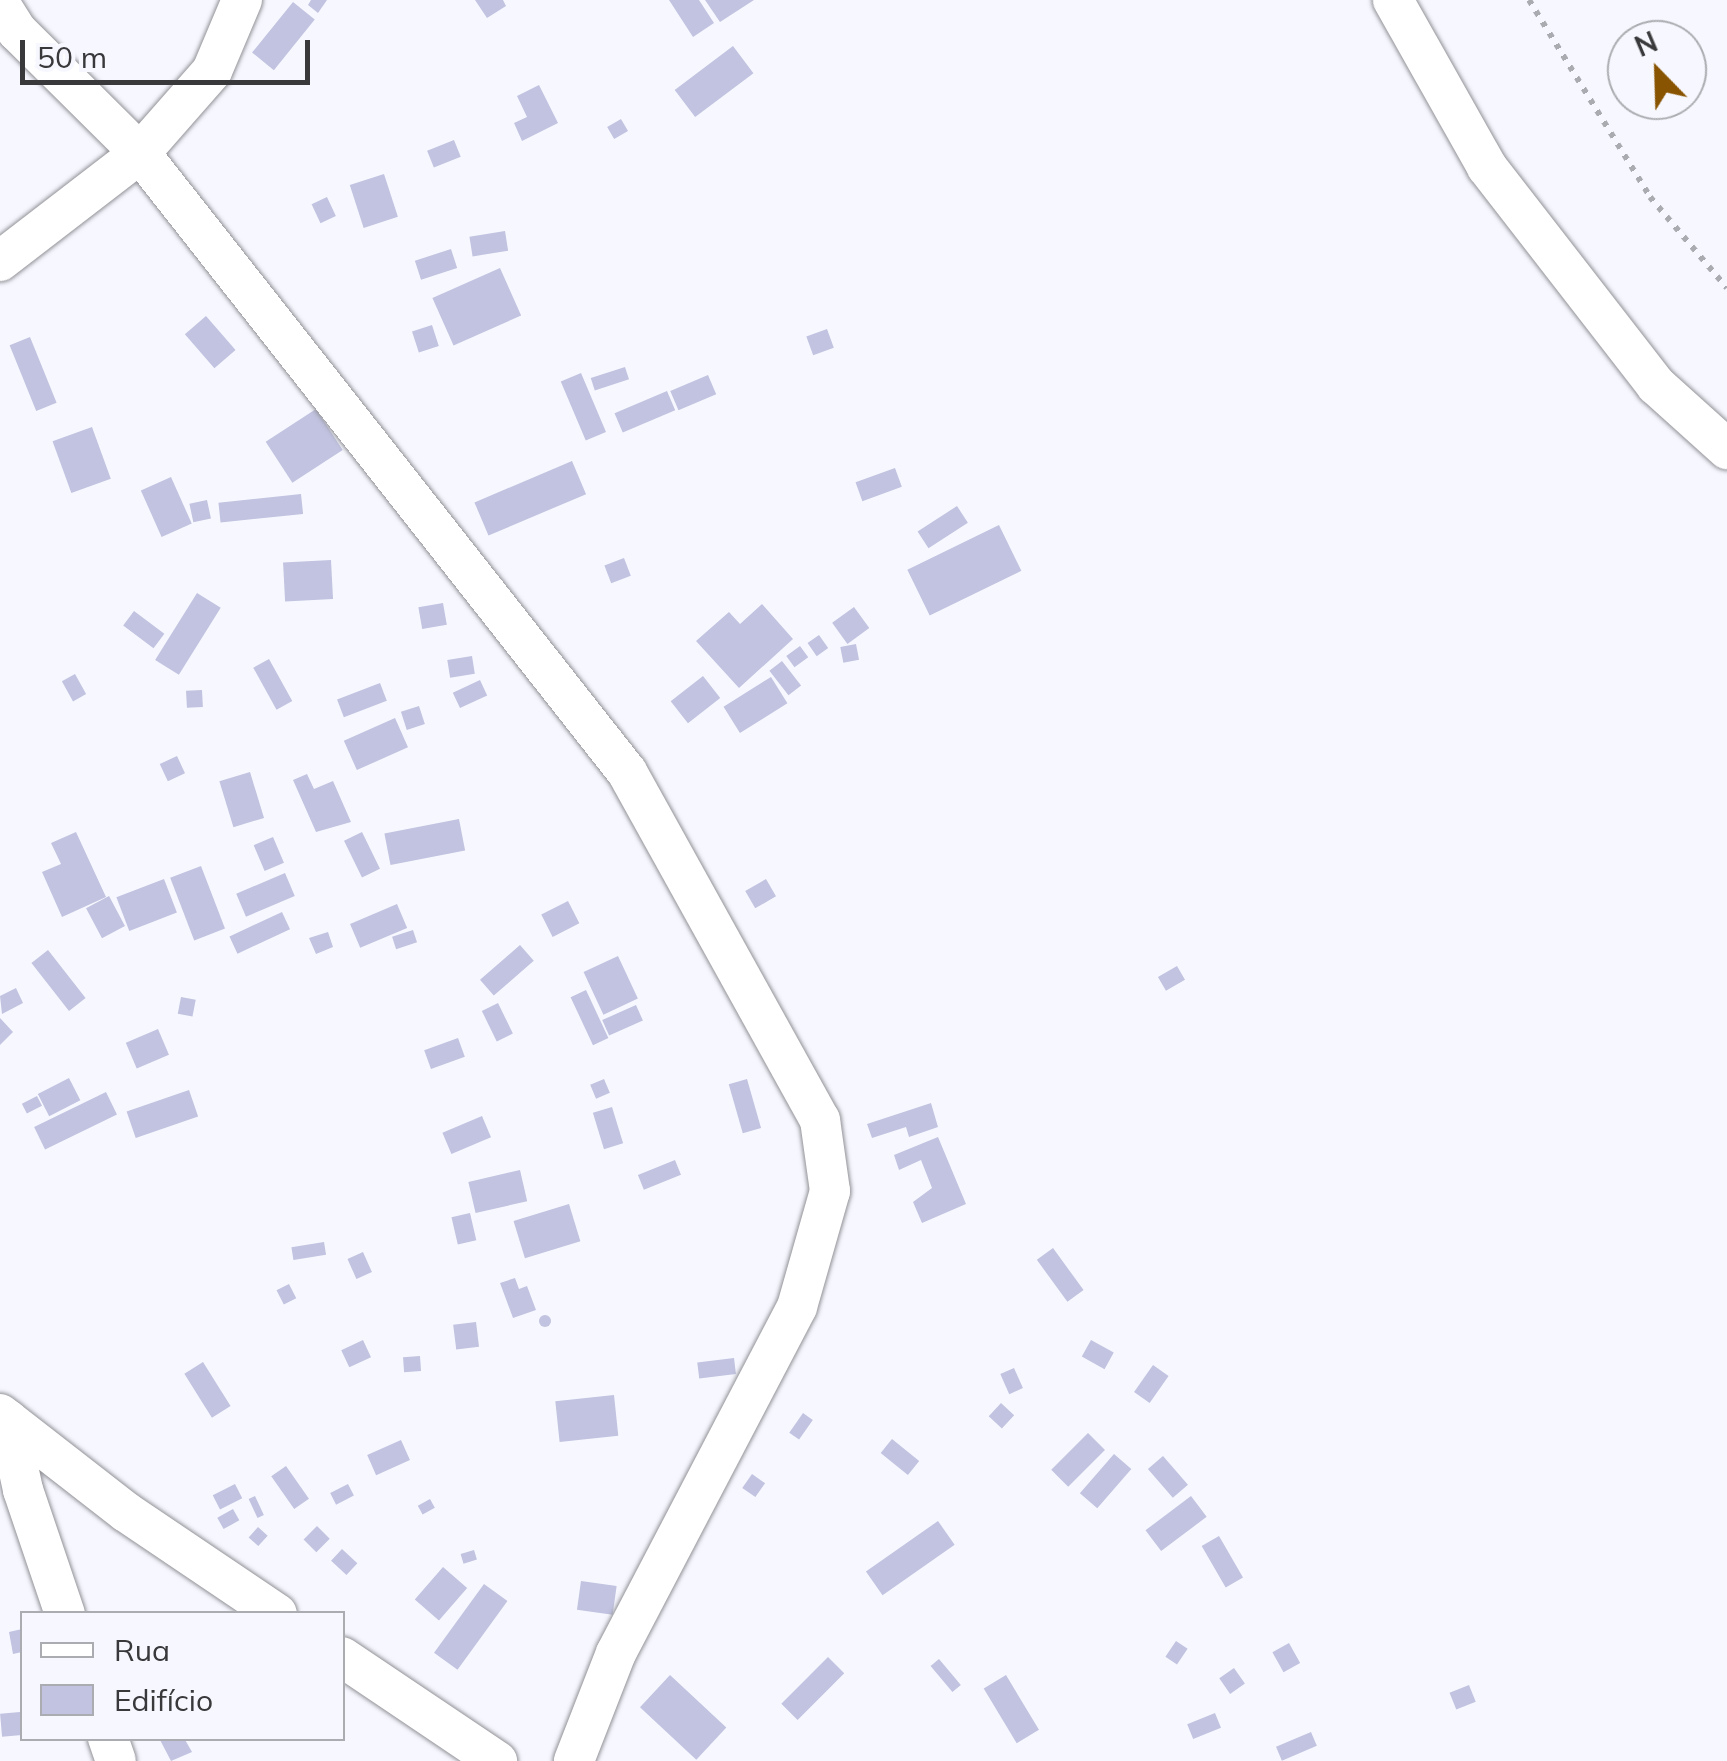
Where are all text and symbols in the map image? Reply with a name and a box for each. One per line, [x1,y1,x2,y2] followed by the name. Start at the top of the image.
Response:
[25,20,315,82] scale bar
[1607,20,1707,120] north arrow
[1629,24,1662,64] text: N
[37,38,107,76] text: 50 m
[20,1611,345,1741] legend
[114,1631,170,1669] text: Rua
[114,1681,213,1719] text: Edifício

